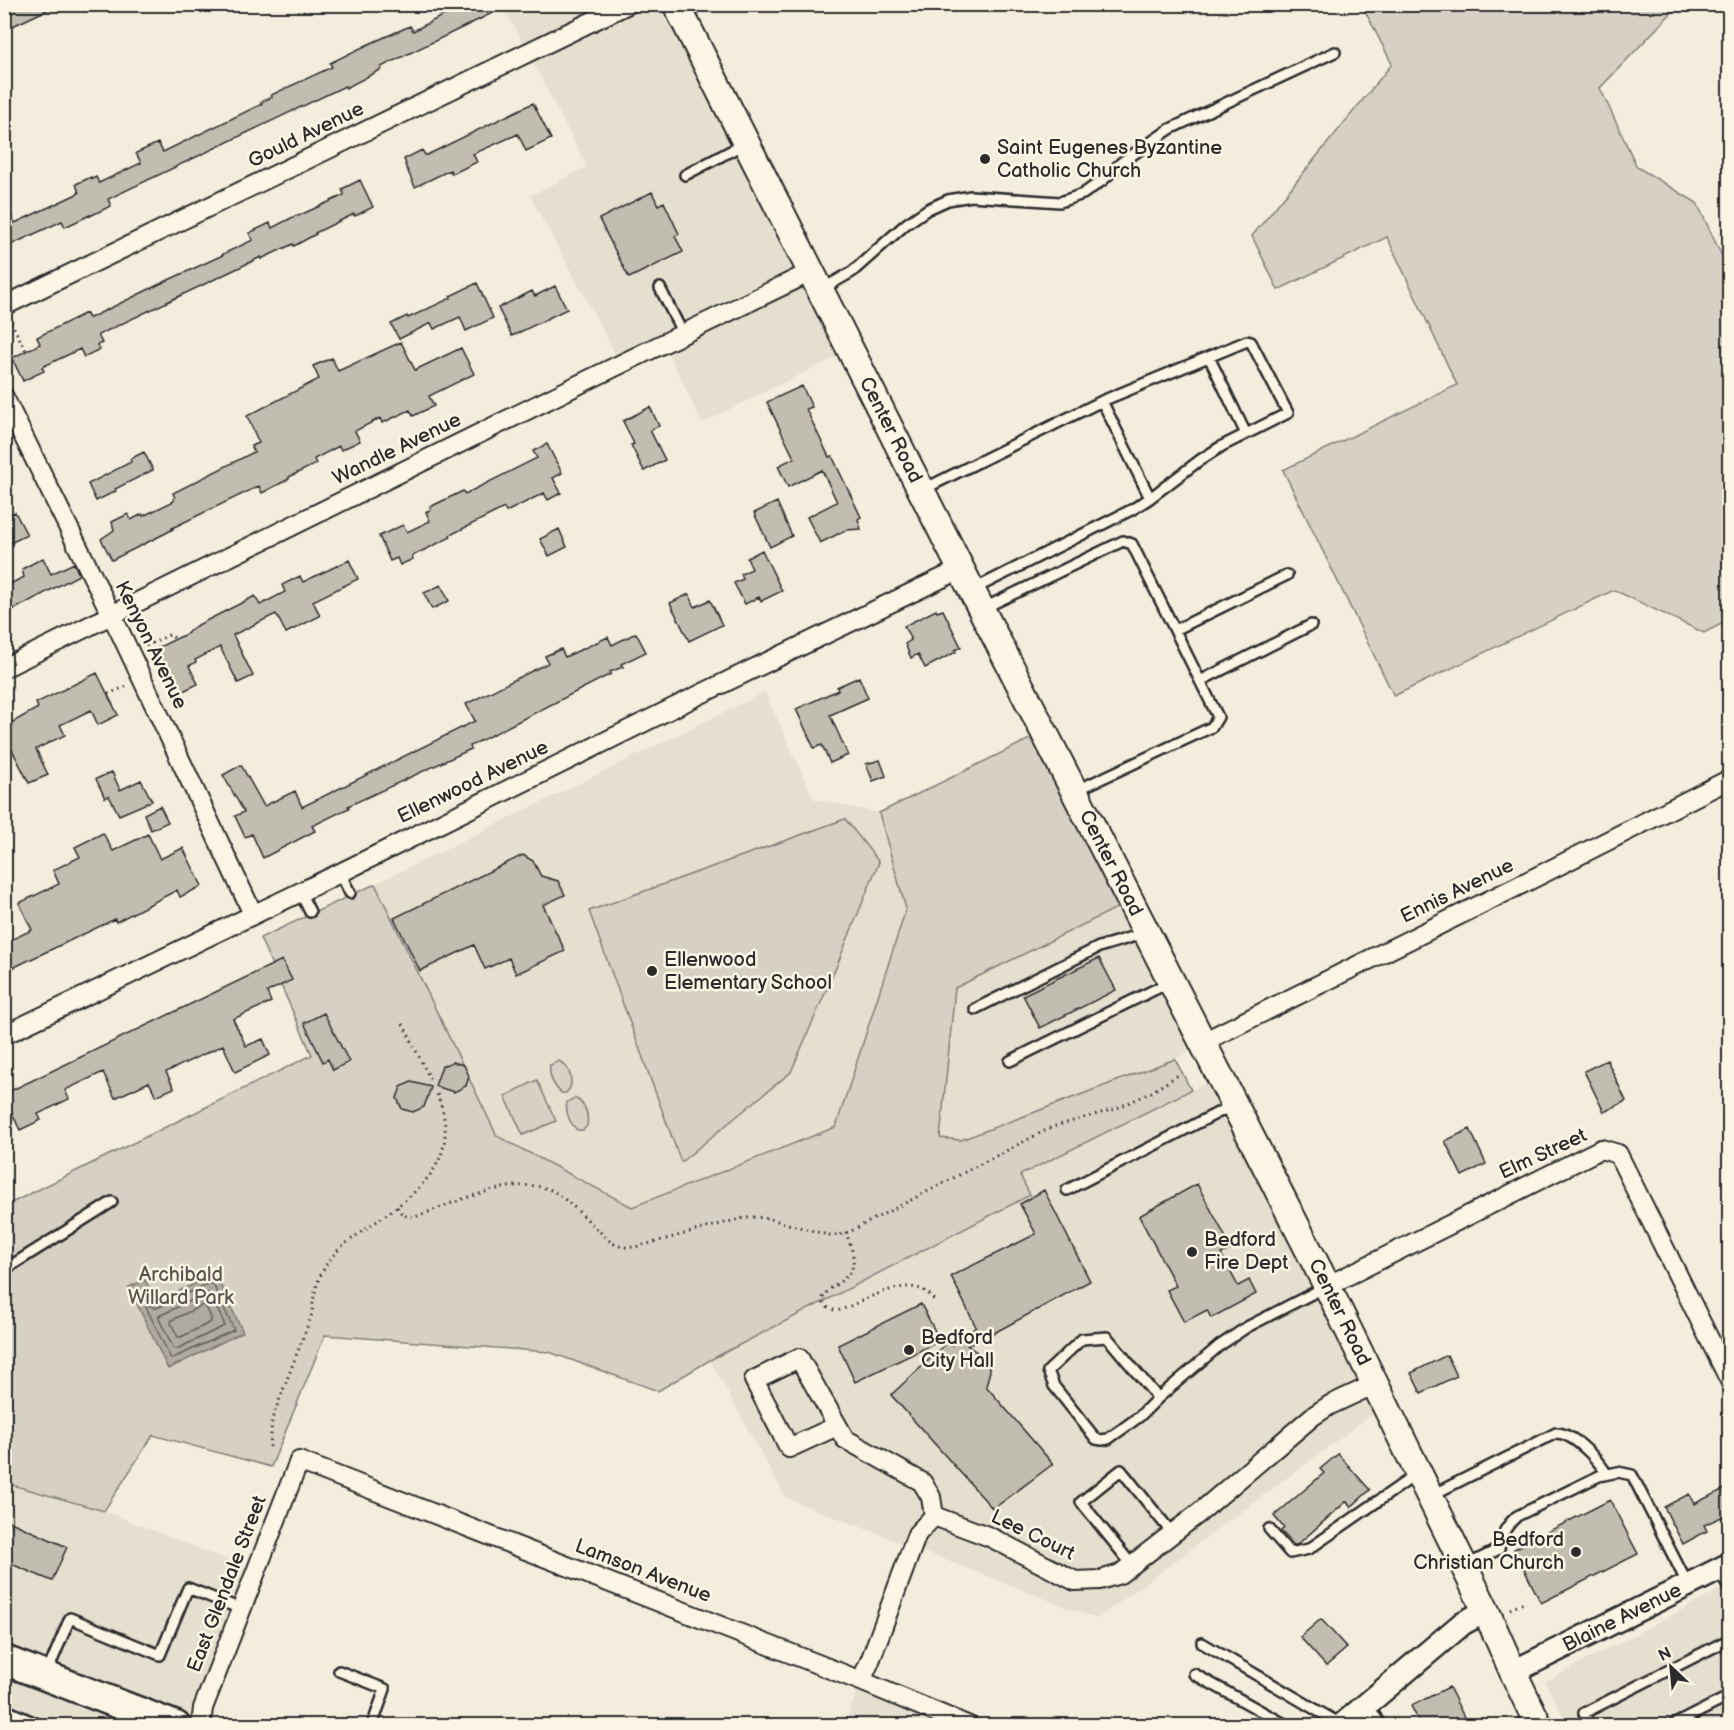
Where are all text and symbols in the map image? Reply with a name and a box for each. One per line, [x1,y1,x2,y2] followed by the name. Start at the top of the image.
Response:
[244,97,368,173] street label: Gould Avenue
[997,136,1222,183] place label: Saint Eugenes Byzantine Catholic Church
[978,152,992,166] marker: Saint Eugenes Byzantine Catholic Church
[854,373,928,487] street label: Center Road
[329,408,465,490] street label: Wandle Avenue
[110,577,192,713] street label: Kenyon Avenue
[394,735,552,829] street label: Ellenwood Avenue
[1074,806,1148,920] street label: Center Road
[1397,853,1518,929] street label: Ennis Avenue
[664,948,832,995] place label: Ellenwood Elementary School
[645,964,659,978] marker: Ellenwood Elementary School
[1495,1123,1591,1185] street label: Elm Street
[1204,1228,1288,1275] place label: Bedford Fire Dept
[1185,1245,1199,1259] marker: Bedford Fire Dept
[1303,1255,1376,1370] street label: Center Road
[128,1263,234,1310] park label: Archibald Willard Park
[921,1326,994,1373] place label: Bedford City Hall
[902,1343,916,1357] marker: Bedford City Hall
[182,1492,272,1676] street label: East Glendale Street
[987,1504,1079,1566] street label: Lee Court
[1413,1528,1564,1575] place label: Bedford Christian Church
[572,1534,715,1608] street label: Lamson Avenue
[1569,1545,1583,1559] marker: Bedford Christian Church
[1559,1578,1686,1657] street label: Blaine Avenue
[1641,1637,1701,1697] north arrow
[1656,1644,1675,1666] text: N

